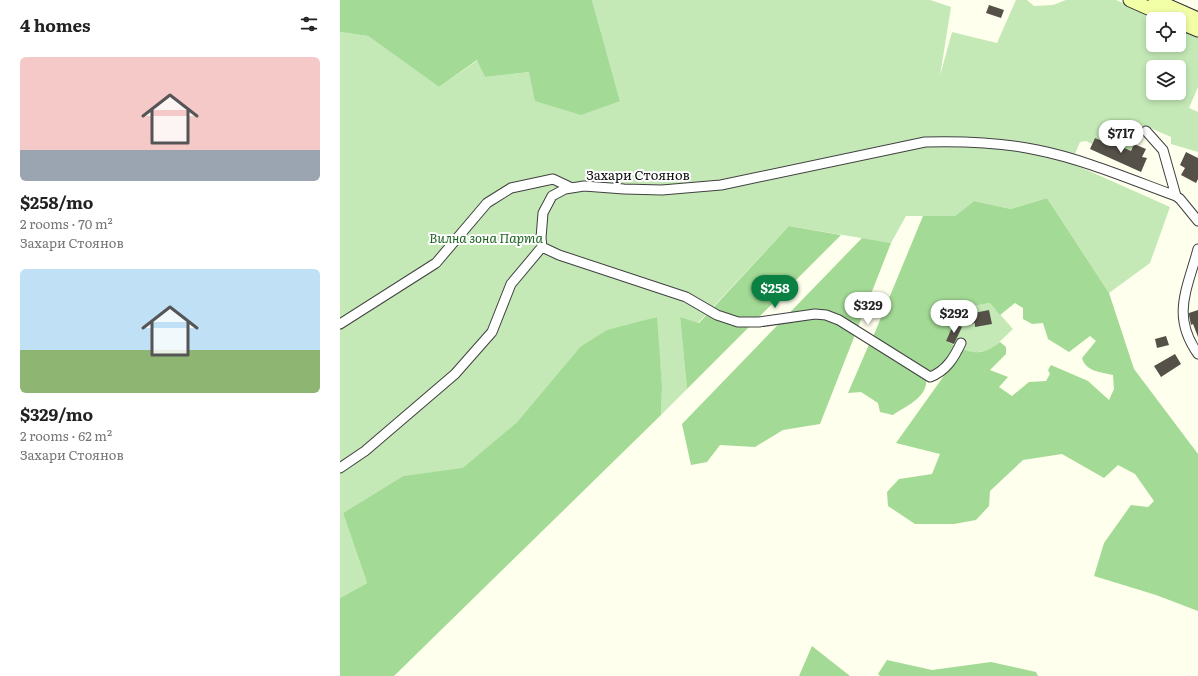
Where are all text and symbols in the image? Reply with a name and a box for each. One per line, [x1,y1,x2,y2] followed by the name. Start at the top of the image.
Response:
[20,12,91,37] text: 4 homes
[1146,12,1186,100] map controls
[1146,12,1186,52] button: locate
[298,13,320,35] icon: filters
[1146,60,1186,100] button: layers
[134,83,206,155] icon: home
[1097,120,1145,154] pin: $717
[1108,123,1134,142] text: $717
[586,165,690,184] street label: Захари Стоянов
[20,189,93,214] text: $258/mo
[20,214,113,233] text: 2 rooms · 70 m²
[429,228,543,247] park label: Вилна зона Парта
[20,233,124,252] text: Захари Стоянов
[751,275,799,309] pin: $258
[760,278,790,297] text: $258
[844,292,892,326] pin: $329
[134,295,206,367] icon: home
[853,295,883,314] text: $329
[930,300,978,334] pin: $292
[940,303,969,322] text: $292
[20,401,93,426] text: $329/mo
[20,426,112,445] text: 2 rooms · 62 m²
[20,445,124,464] text: Захари Стоянов

